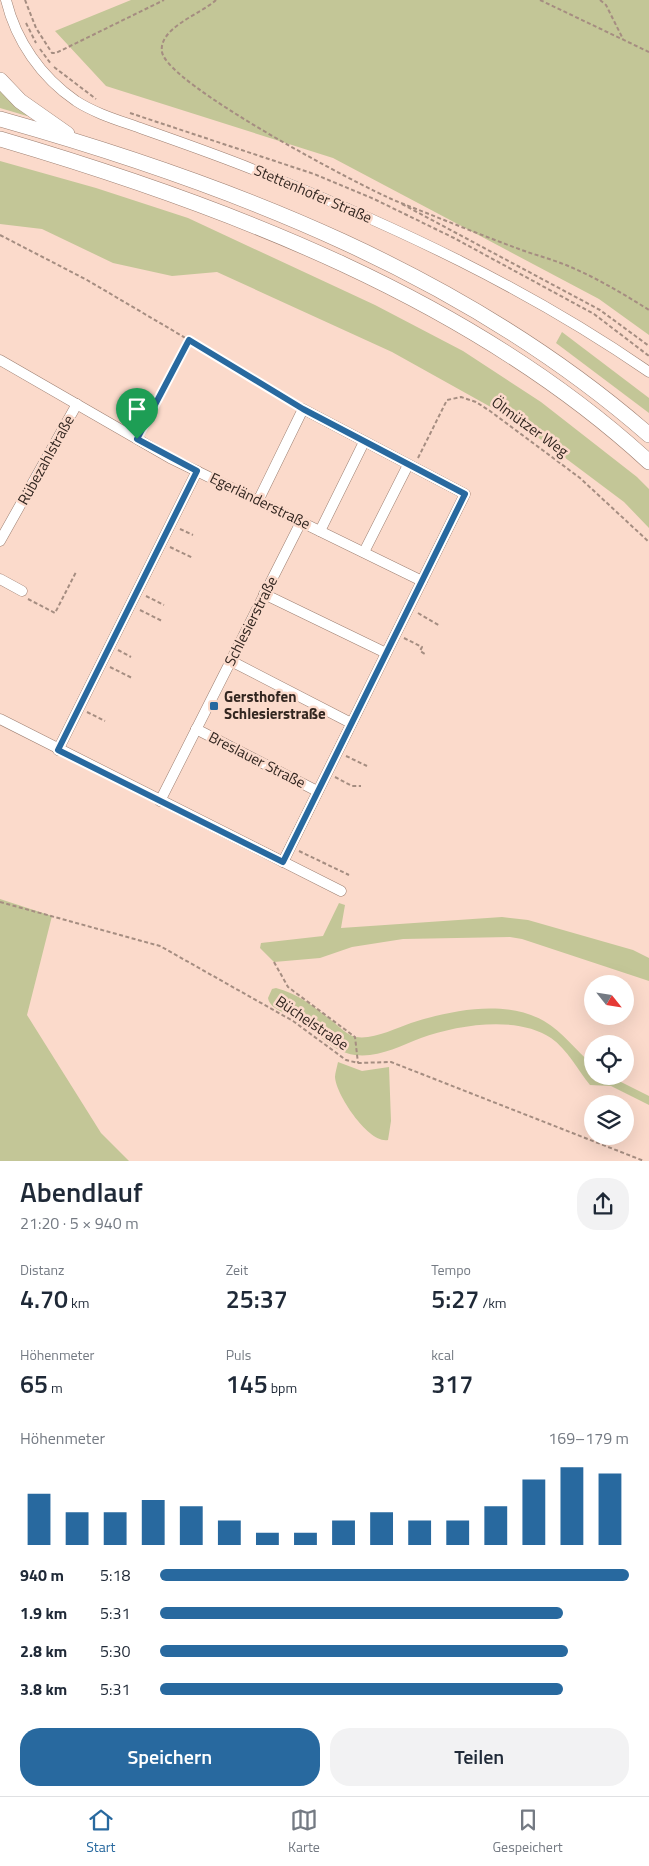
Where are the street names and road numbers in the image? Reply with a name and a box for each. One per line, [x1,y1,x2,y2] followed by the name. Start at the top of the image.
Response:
[251,158,376,229] street label: Stettenhofer Straße
[487,391,574,463] street label: Ölmützer Weg
[11,411,80,509] street label: Rübezahlstraße
[206,466,314,535] street label: Egerländerstraße
[218,572,283,670] street label: Schlesierstraße
[205,725,310,794] street label: Breslauer Straße
[271,990,354,1056] street label: Büchelstraße

